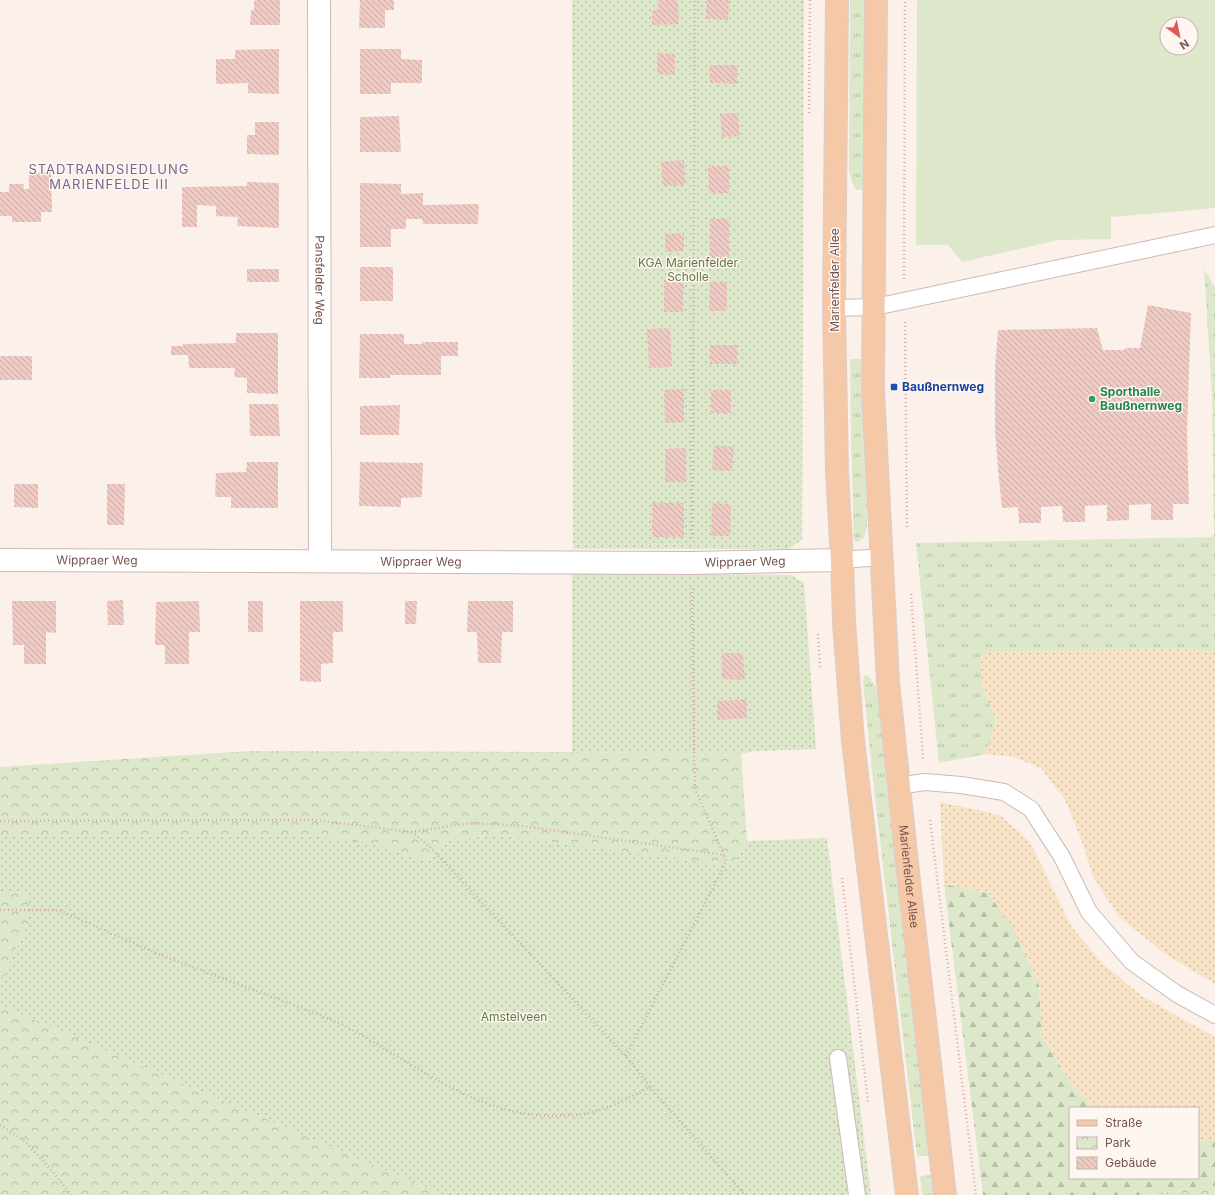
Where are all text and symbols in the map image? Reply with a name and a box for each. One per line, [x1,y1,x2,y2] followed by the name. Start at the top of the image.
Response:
[1159,16,1199,56] north arrow
[1177,36,1192,53] text: N
[28,161,190,192] district label: STADTRANDSIEDLUNG MARIENFELDE III
[827,228,842,332] street label: Marienfelder Allee
[312,235,328,325] street label: Pansfelder Weg
[638,255,739,284] park label: KGA Marienfelder Scholle
[902,379,984,394] place label: Baußnernweg
[889,382,899,392] marker: Baußnernweg
[1100,384,1182,413] place label: Sporthalle Baußnernweg
[1087,394,1097,404] marker: Sporthalle Baußnernweg
[56,552,138,568] street label: Wippraer Weg
[704,553,786,570] street label: Wippraer Weg
[380,554,462,569] street label: Wippraer Weg
[896,824,922,929] street label: Marienfelder Allee
[481,1009,547,1024] park label: Amstelveen
[1069,1107,1199,1179] legend
[1105,1115,1142,1130] text: Straße
[1105,1135,1131,1150] text: Park
[1105,1155,1157,1170] text: Gebäude

